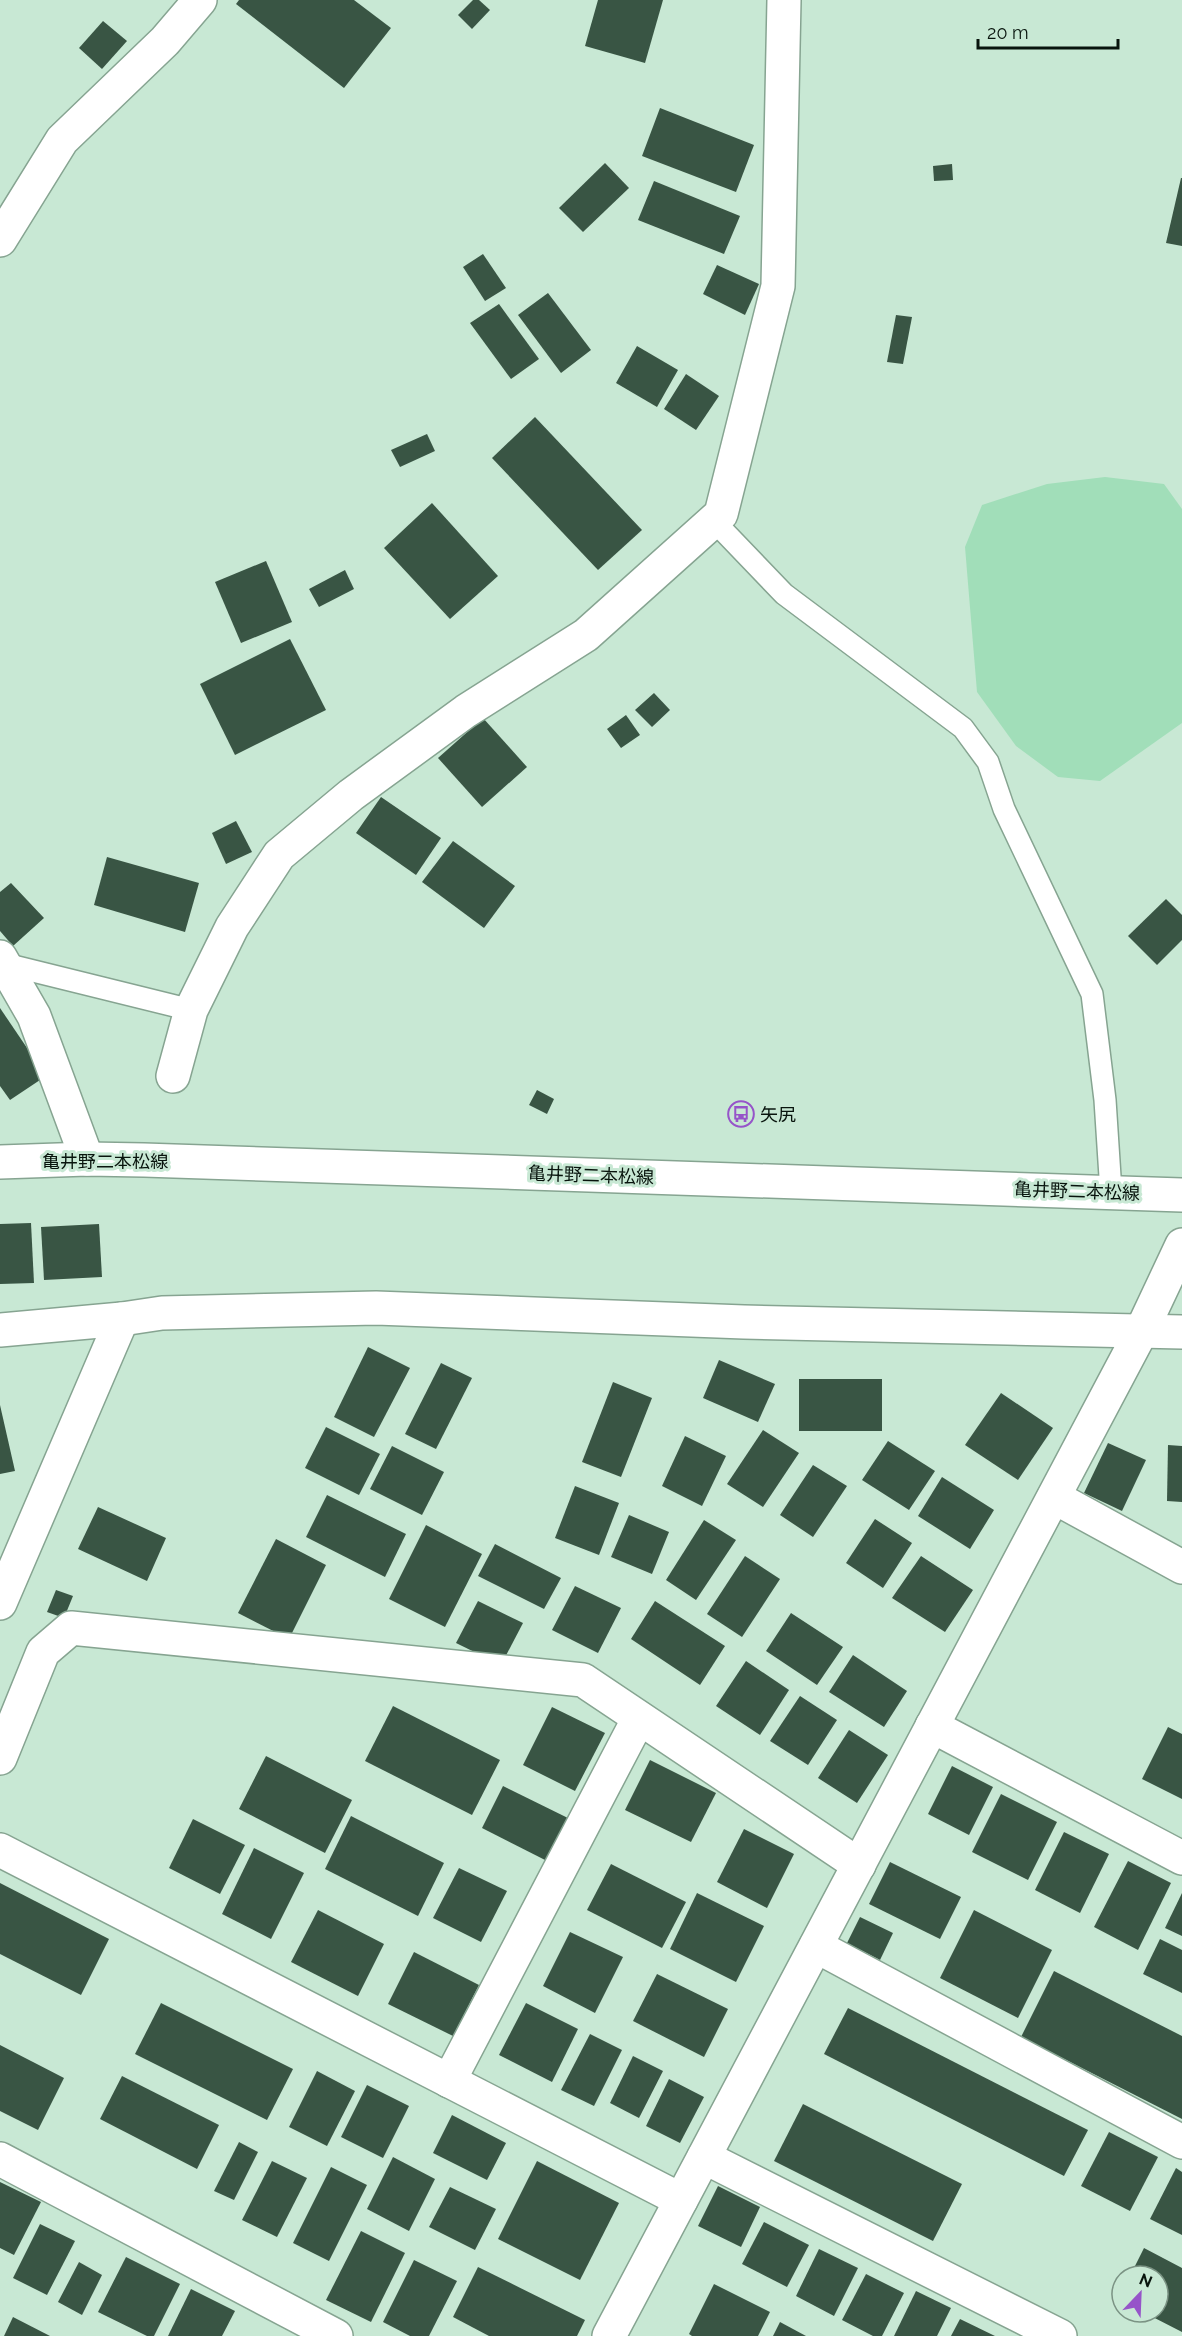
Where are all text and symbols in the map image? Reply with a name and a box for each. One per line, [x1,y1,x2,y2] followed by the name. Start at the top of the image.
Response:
[978,12,1118,50] scale bar
[987,22,1029,43] text: 20 m
[726,1099,756,1129] bus stop icon: 矢尻
[760,1104,796,1125] place label: 矢尻
[42,1151,168,1172] street label: 亀井野二本松線
[528,1162,654,1188] street label: 亀井野二本松線
[1014,1178,1140,1204] street label: 亀井野二本松線
[1110,2264,1170,2324] north arrow
[1136,2270,1155,2292] text: N

